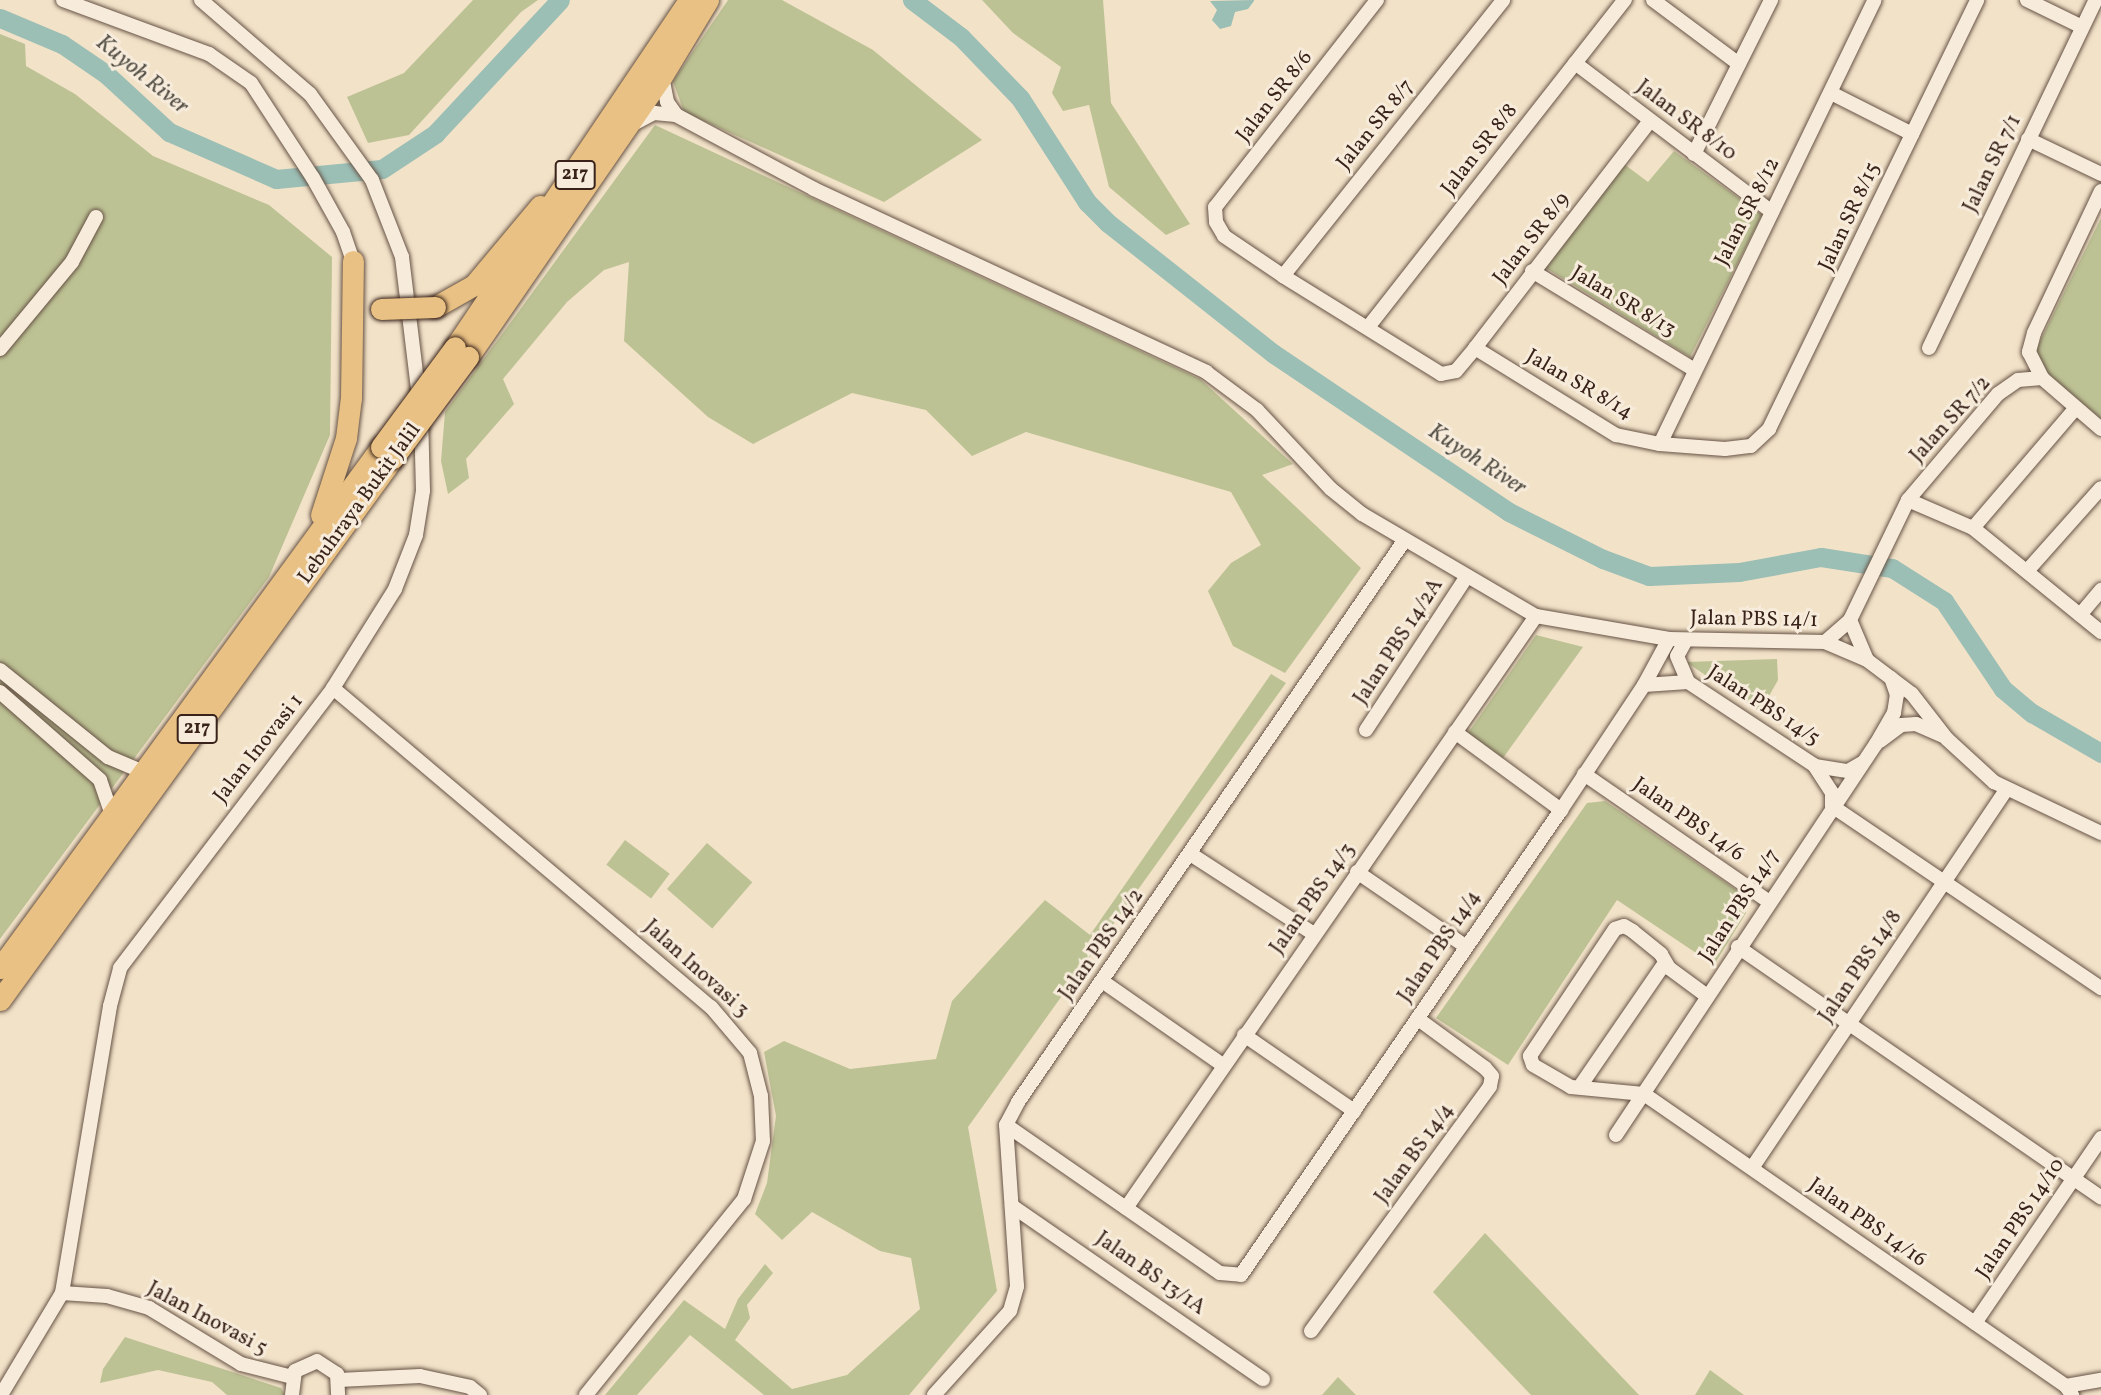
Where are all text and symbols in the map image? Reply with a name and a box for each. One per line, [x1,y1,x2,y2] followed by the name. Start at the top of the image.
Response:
[90,29,194,121] water label: Kuyoh River
[1231,46,1319,148] street label: Jalan SR 8/6
[1332,75,1420,175] street label: Jalan SR 8/7
[1631,75,1741,167] street label: Jalan SR 8/10
[1436,99,1524,201] street label: Jalan SR 8/8
[1959,111,2027,217] street label: Jalan SR 7/1
[1710,154,1786,270] street label: Jalan SR 8/12
[1814,159,1886,275] street label: Jalan SR 8/15
[554,160,596,190] road number: 217
[1488,188,1576,290] street label: Jalan SR 8/9
[1566,261,1680,343] street label: Jalan SR 8/13
[1521,344,1637,426] street label: Jalan SR 8/14
[1905,371,1997,469] street label: Jalan SR 7/2
[1423,418,1531,502] water label: Kuyoh River
[293,419,427,589] street label: Lebuhraya Bukit Jalil
[1349,574,1449,710] street label: Jalan PBS 14/2A
[1690,606,1818,634] street label: Jalan PBS 14/1
[1702,660,1824,752] street label: Jalan PBS 14/5
[209,690,309,808] street label: Jalan Inovasi 1
[176,714,218,744] road number: 217
[1627,772,1749,868] street label: Jalan PBS 14/6
[1265,838,1361,960] street label: Jalan PBS 14/3
[1694,845,1786,967] street label: Jalan PBS 14/7
[1054,884,1150,1006] street label: Jalan PBS 14/2
[1393,886,1487,1008] street label: Jalan PBS 14/4
[1814,906,1908,1028] street label: Jalan PBS 14/8
[638,915,754,1023] street label: Jalan Inovasi 3
[1370,1099,1460,1209] street label: Jalan BS 14/4
[1971,1154,2071,1284] street label: Jalan PBS 14/10
[1803,1173,1931,1273] street label: Jalan PBS 14/16
[1090,1227,1210,1321] street label: Jalan BS 13/1A
[142,1277,272,1361] street label: Jalan Inovasi 5

